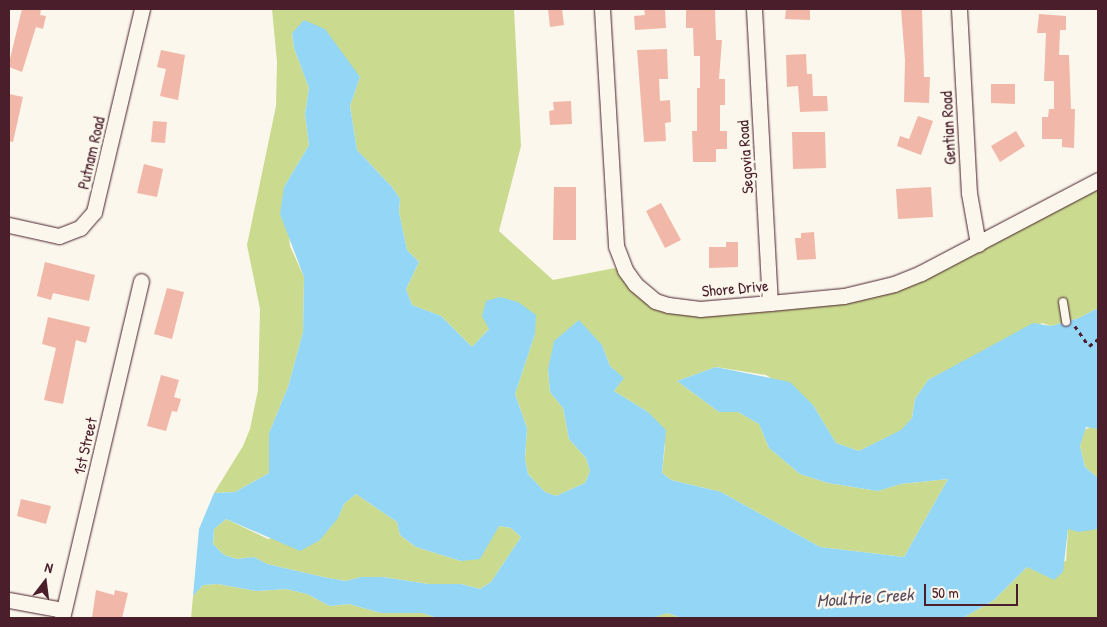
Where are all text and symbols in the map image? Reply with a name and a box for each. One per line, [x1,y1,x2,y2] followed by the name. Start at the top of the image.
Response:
[936,91,960,165] street label: Gentian Road
[73,115,109,191] street label: Putnam Road
[733,120,757,194] street label: Segovia Road
[701,276,769,300] street label: Shore Drive
[69,415,101,477] street label: 1st Street
[20,557,70,607] north arrow
[43,557,55,577] text: N
[927,574,1021,606] scale bar
[932,582,959,603] text: 50 m
[816,584,914,612] water label: Moultrie Creek

